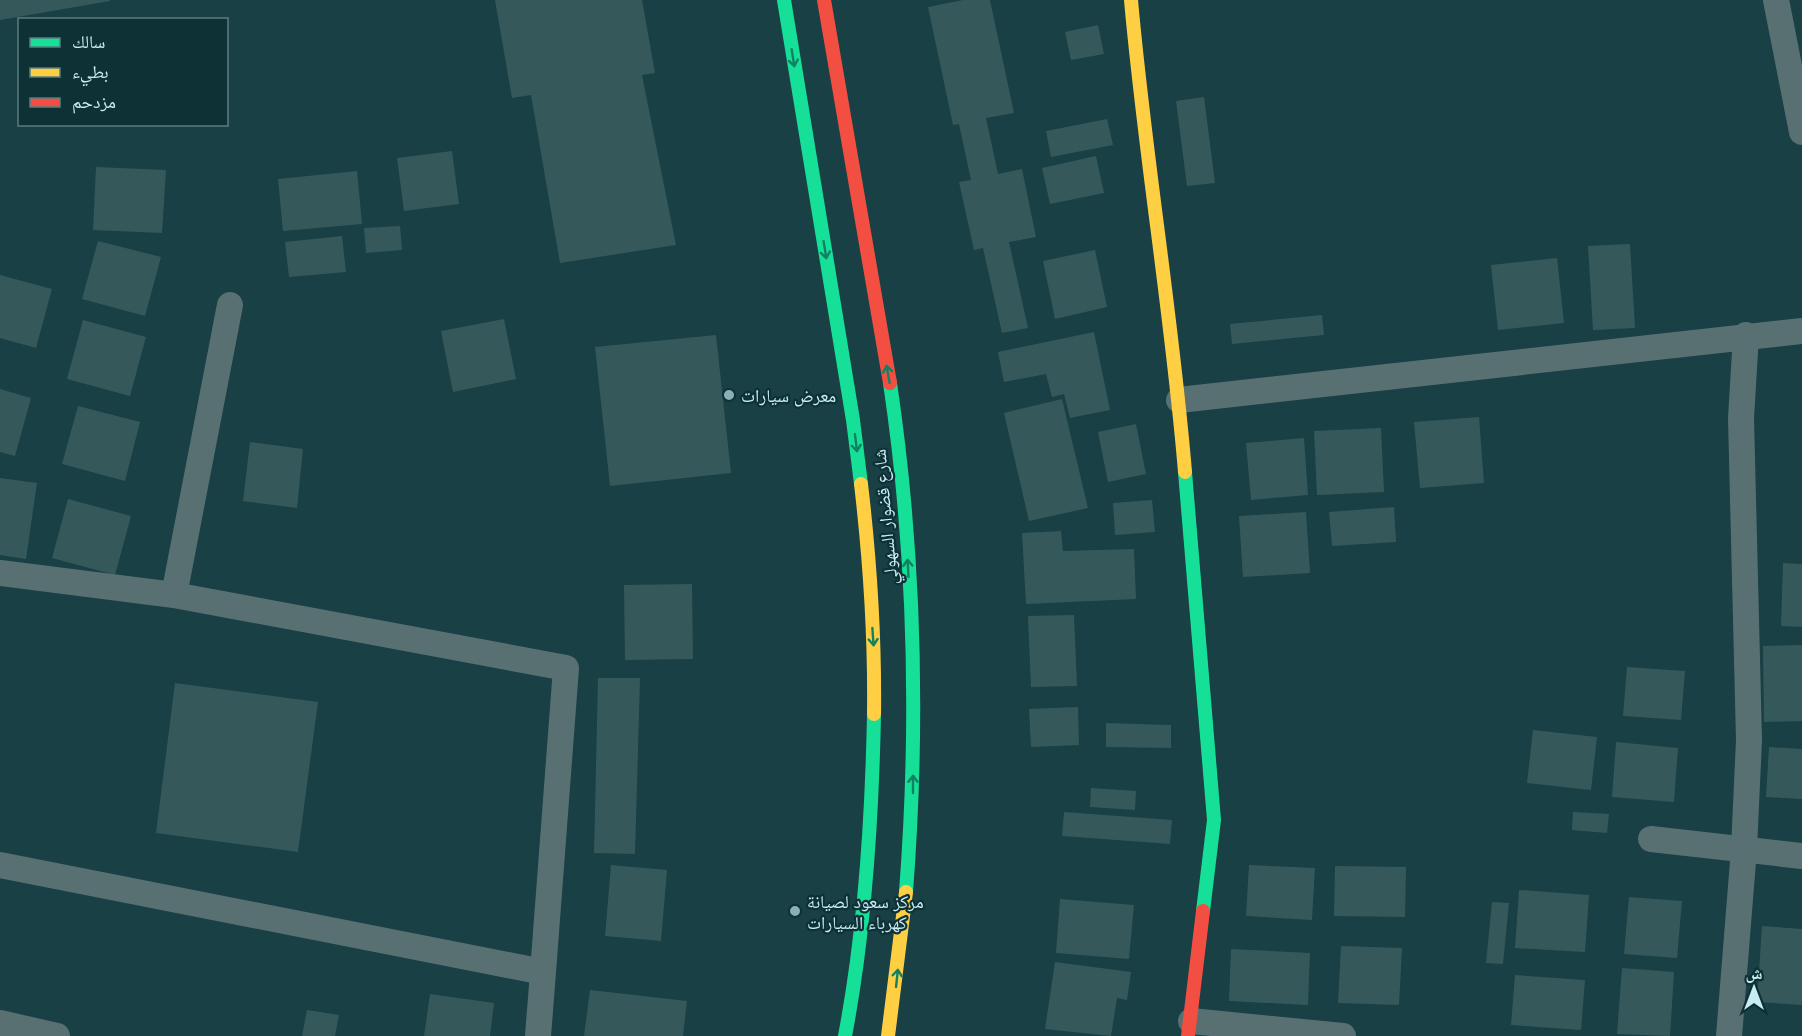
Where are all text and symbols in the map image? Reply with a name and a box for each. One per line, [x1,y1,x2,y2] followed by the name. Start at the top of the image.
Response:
[18,18,228,126] legend
[72,30,105,53] text: سالك
[788,47,799,67] one-way arrow
[72,60,109,87] text: بطيء
[72,90,116,114] text: مزدحم
[820,240,831,260] one-way arrow
[882,365,893,385] one-way arrow
[741,384,836,407] place label: معرض سيارات
[722,388,736,402] marker: معرض سيارات
[850,432,861,452] one-way arrow
[868,448,906,586] street label: شارع قضوار السهولي
[903,559,914,579] one-way arrow
[868,626,879,646] one-way arrow
[907,774,919,794] one-way arrow
[807,890,924,934] place label: مركز سعود لصيانة كهرباء السيارات
[788,904,802,918] marker: مركز سعود لصيانة كهرباء السيارات
[1724,958,1784,1018] north arrow
[1746,963,1763,984] text: ش
[892,969,903,989] one-way arrow

